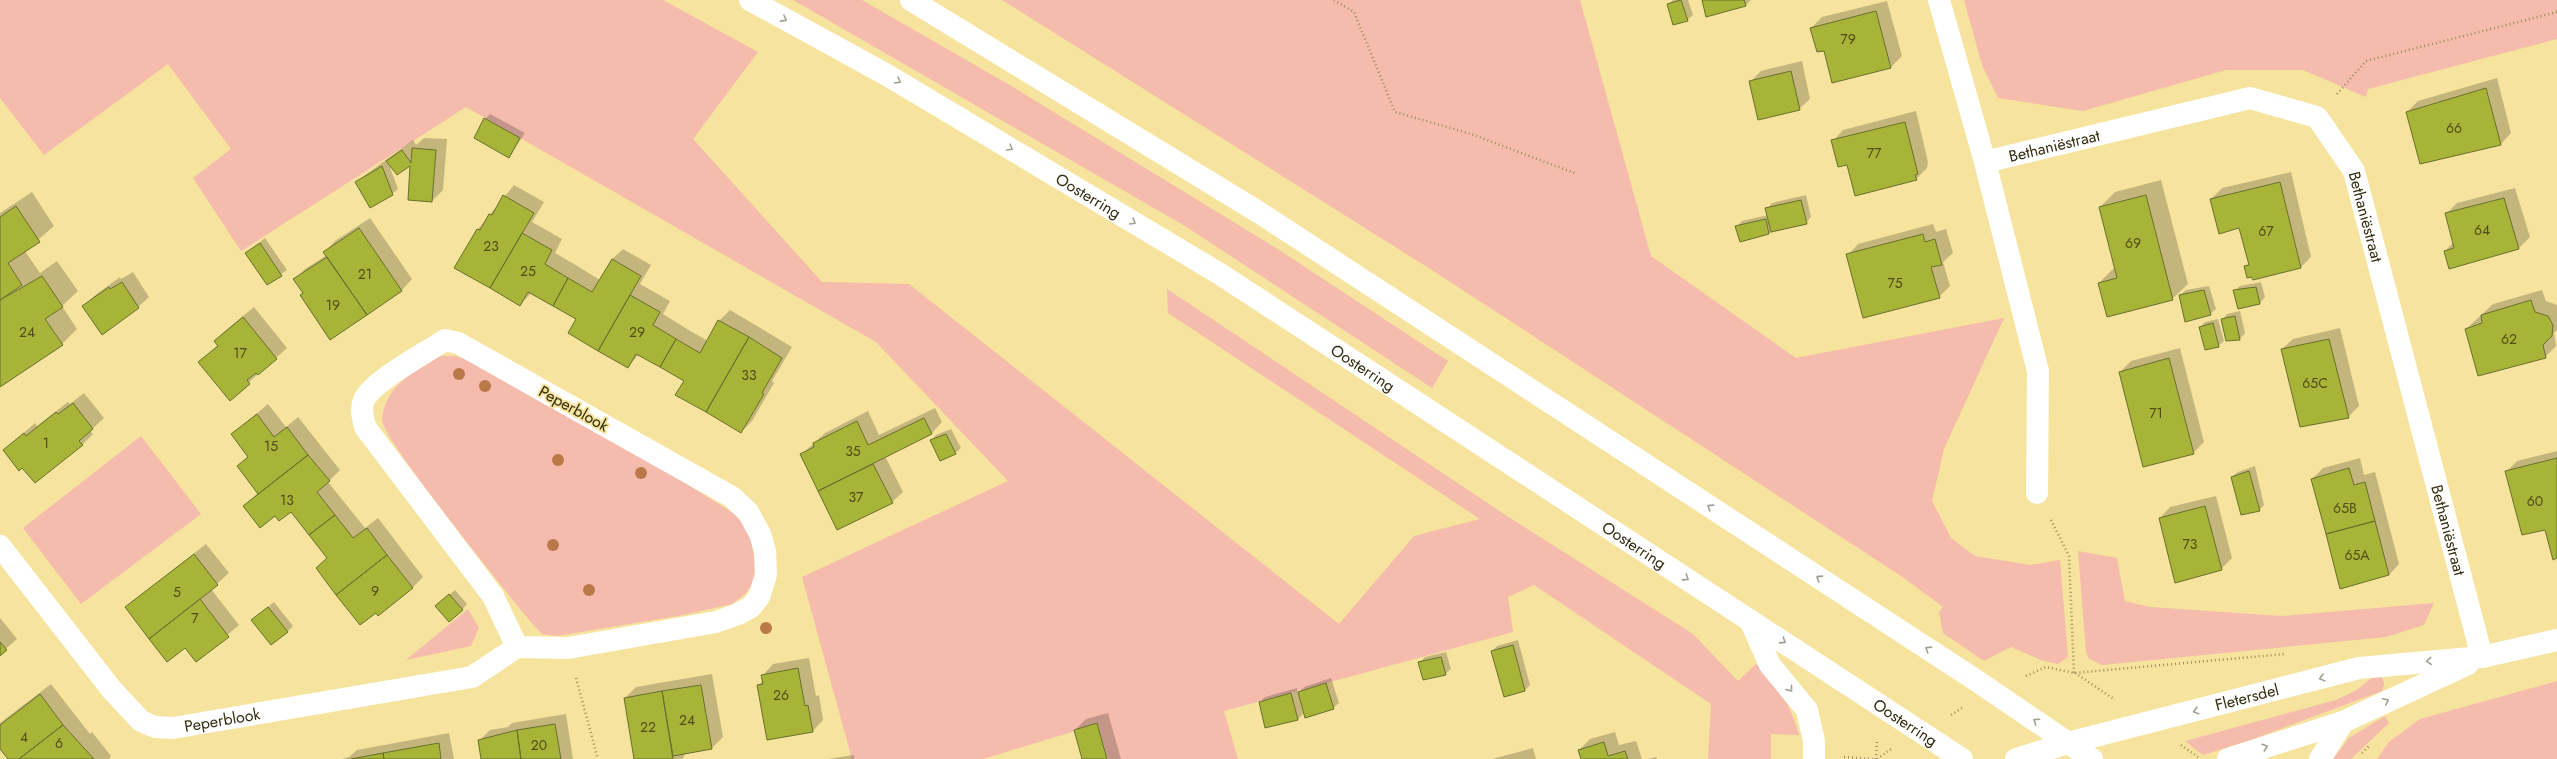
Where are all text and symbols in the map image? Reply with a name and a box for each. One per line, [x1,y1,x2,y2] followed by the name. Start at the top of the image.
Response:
[780,14,787,21] one-way arrow
[1840,29,1856,49] house number: 79
[894,77,901,84] one-way arrow
[2446,118,2462,138] house number: 66
[2006,124,2102,168] street label: Bethaniëstraat
[1867,143,1882,163] house number: 77
[1006,144,1013,151] one-way arrow
[1051,167,1125,224] street label: Oosterring
[2343,169,2389,265] street label: Bethaniëstraat
[1129,217,1136,225] one-way arrow
[2474,220,2490,240] house number: 64
[2258,221,2274,241] house number: 67
[2125,233,2141,253] house number: 69
[483,236,499,256] house number: 23
[520,261,536,281] house number: 25
[358,264,372,284] house number: 21
[1887,273,1903,293] house number: 75
[326,295,340,315] house number: 19
[19,322,35,342] house number: 24
[629,322,645,342] house number: 29
[2501,329,2517,349] house number: 62
[1326,338,1399,397] street label: Oosterring
[233,343,247,363] house number: 17
[741,365,757,385] house number: 33
[2302,373,2328,393] house number: 65C
[535,380,614,438] street label: Peperblook
[2149,403,2163,423] house number: 71
[43,433,49,453] house number: 1
[264,436,278,456] house number: 15
[845,441,861,461] house number: 35
[2425,482,2471,578] street label: Bethaniëstraat
[849,487,864,507] house number: 37
[280,490,294,510] house number: 13
[2527,491,2543,511] house number: 60
[2333,498,2357,518] house number: 65B
[1707,504,1714,512] one-way arrow
[1597,516,1671,575] street label: Oosterring
[2183,534,2198,554] house number: 73
[2344,545,2370,565] house number: 65A
[1682,573,1689,580] one-way arrow
[1816,576,1823,583] one-way arrow
[371,581,379,601] house number: 9
[173,582,181,602] house number: 5
[191,608,199,628] house number: 7
[1779,636,1786,644] one-way arrow
[1925,646,1932,654] one-way arrow
[2426,657,2433,666] one-way arrow
[2318,673,2325,681] one-way arrow
[2213,678,2281,717] street label: Fletersdel
[773,685,789,705] house number: 26
[1785,685,1792,692] one-way arrow
[1868,693,1942,752] street label: Oosterring
[2382,698,2390,706] one-way arrow
[182,702,263,738] street label: Peperblook
[2193,706,2200,715] one-way arrow
[679,710,695,730] house number: 24
[640,717,656,737] house number: 22
[2033,718,2040,726] one-way arrow
[20,727,28,747] house number: 4
[55,733,63,753] house number: 6
[531,735,547,755] house number: 20
[2261,743,2268,752] one-way arrow

